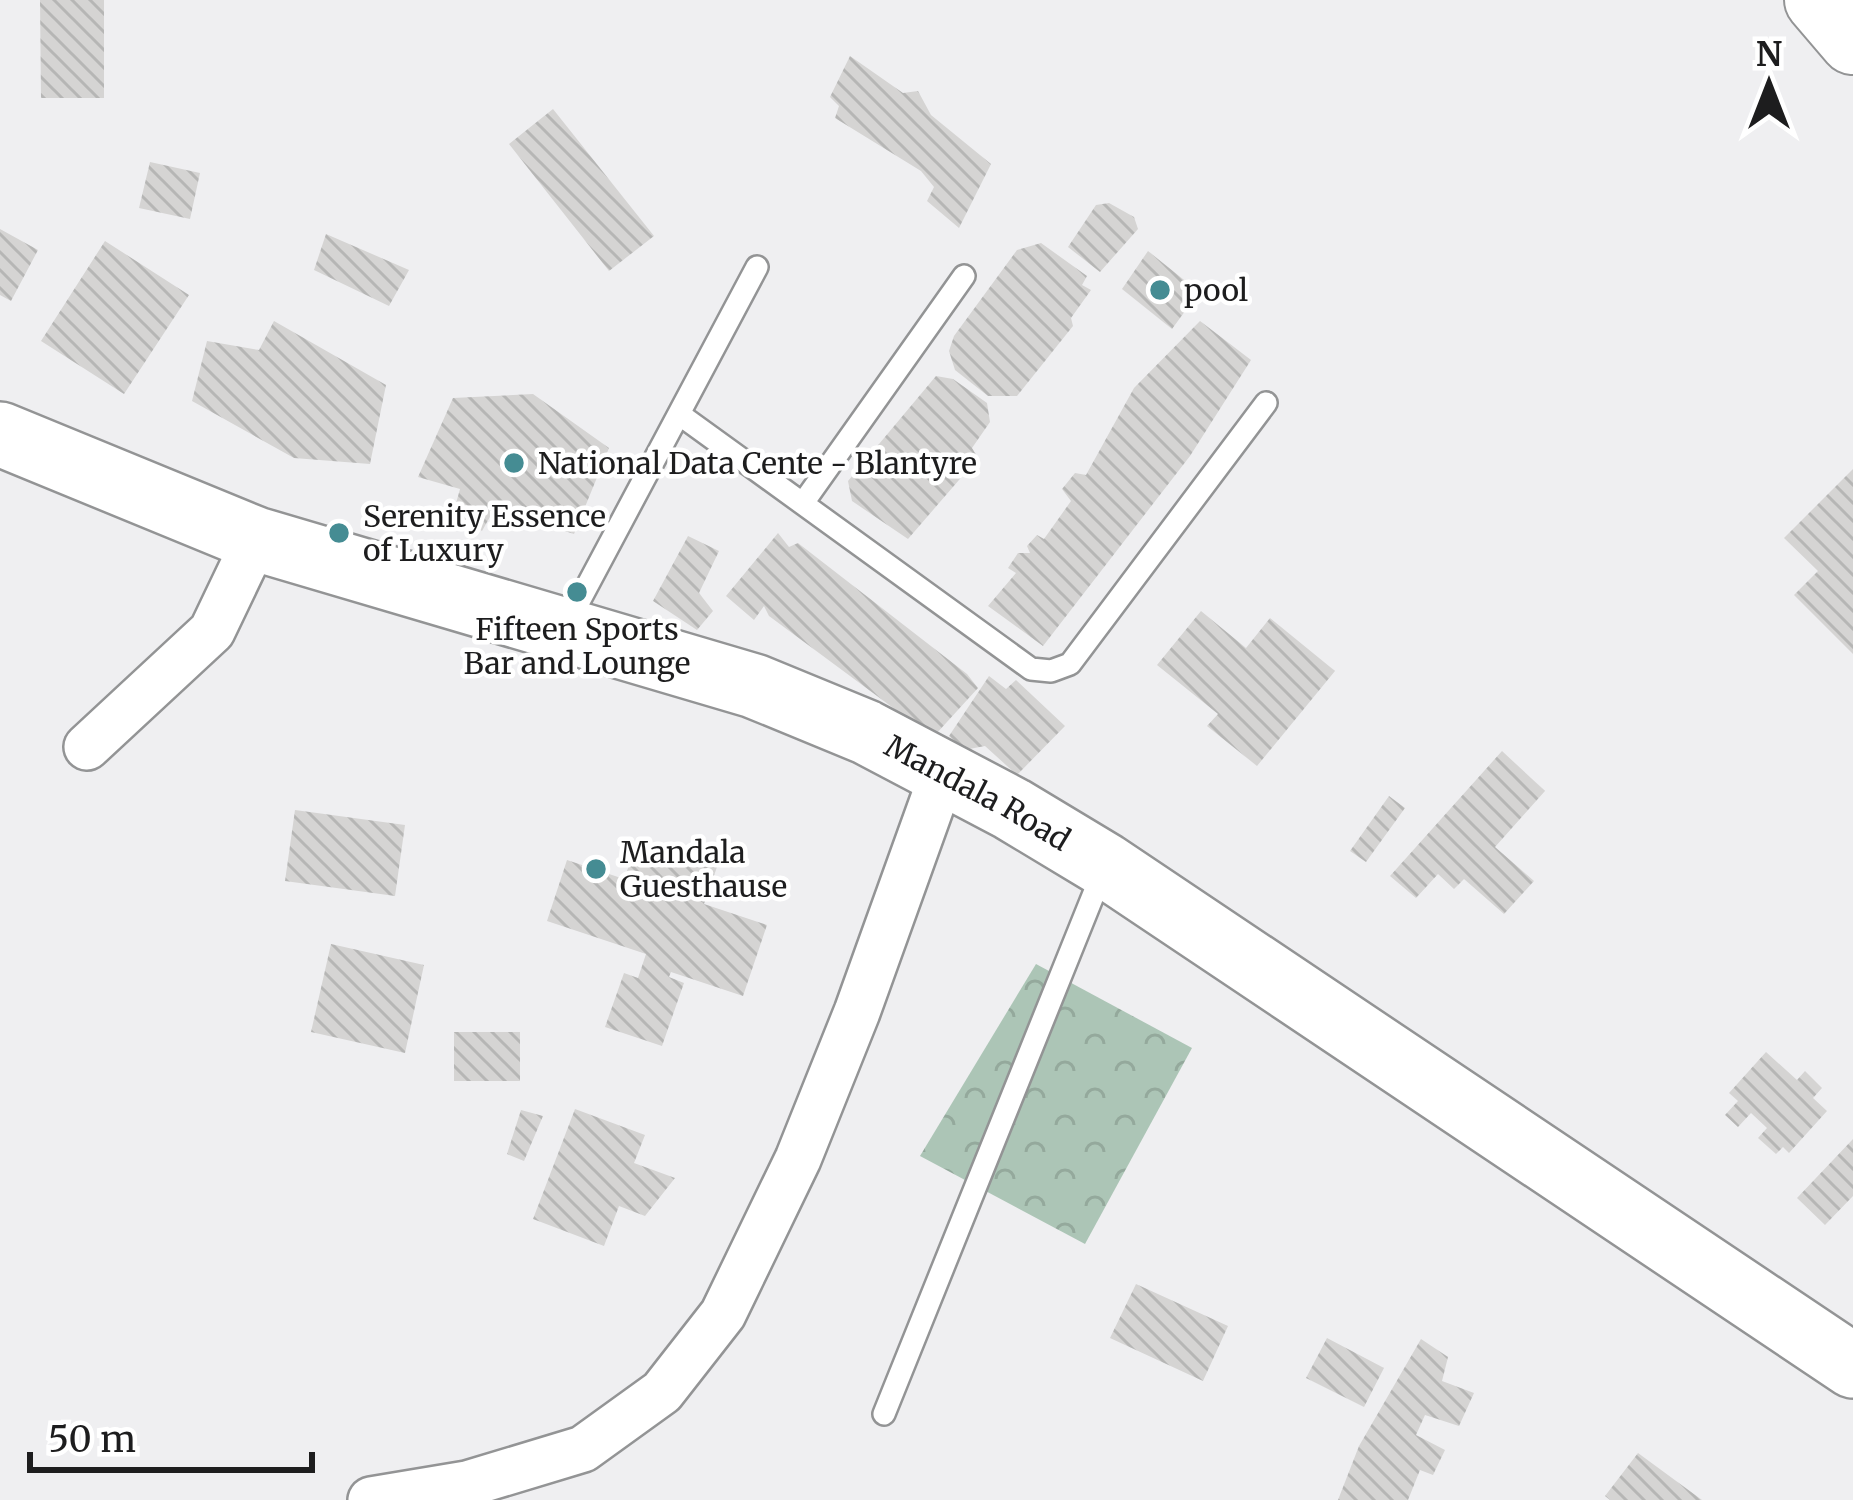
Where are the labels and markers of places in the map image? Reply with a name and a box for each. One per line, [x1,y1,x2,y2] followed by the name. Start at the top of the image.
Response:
[1184,271,1248,309] place label: pool
[1147,277,1173,303] marker: pool
[538,444,977,482] place label: National Data Cente - Blantyre
[501,450,527,476] marker: National Data Cente - Blantyre
[363,497,606,569] place label: Serenity Essence of Luxury
[326,520,352,546] marker: Serenity Essence of Luxury
[564,579,590,605] marker: Fifteen Sports Bar and Lounge
[464,610,690,682] place label: Fifteen Sports Bar and Lounge
[620,833,787,905] place label: Mandala Guesthause
[583,856,609,882] marker: Mandala Guesthause

